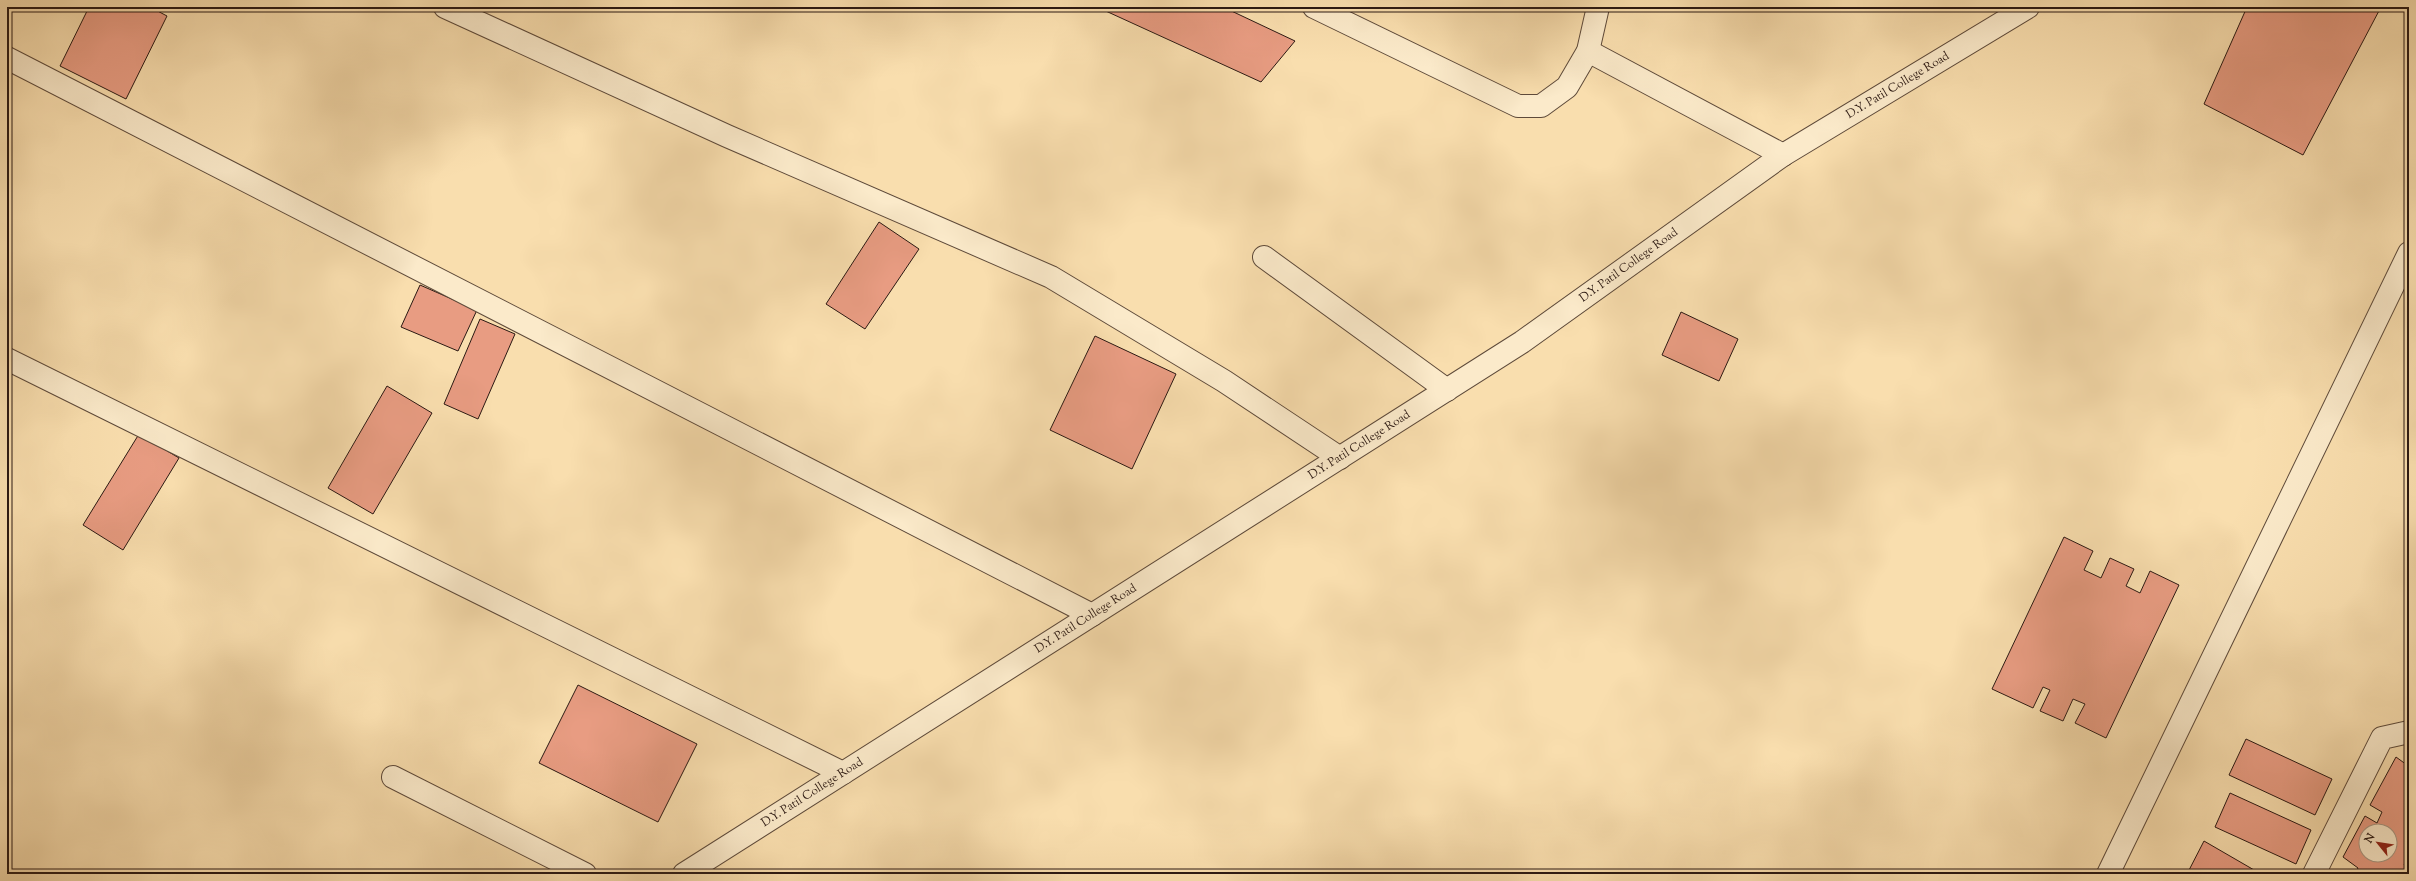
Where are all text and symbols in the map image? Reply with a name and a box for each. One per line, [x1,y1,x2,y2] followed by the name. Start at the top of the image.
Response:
[1843,47,1953,124] street label: D.Y. Patil College Road
[1576,224,1682,307] street label: D.Y. Patil College Road
[1305,406,1414,484] street label: D.Y. Patil College Road
[1031,580,1141,658] street label: D.Y. Patil College Road
[758,753,867,832] street label: D.Y. Patil College Road
[2358,823,2398,863] north arrow
[2361,831,2379,847] text: N

